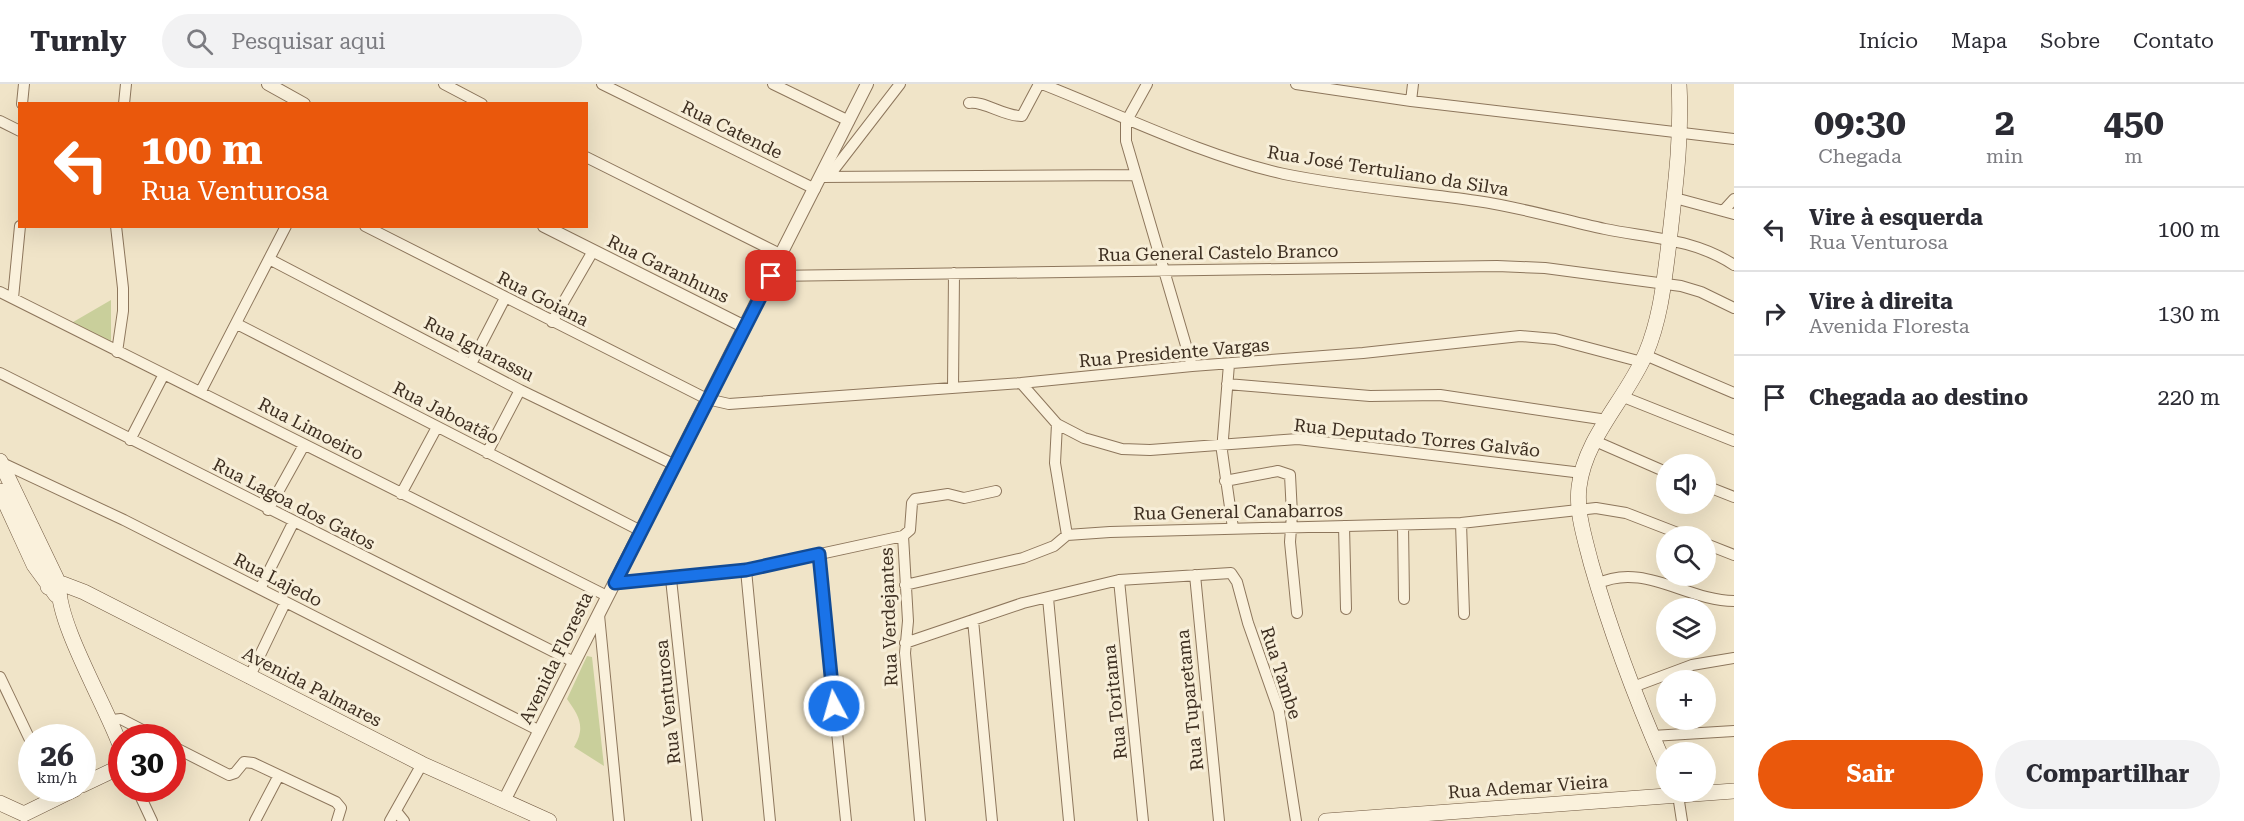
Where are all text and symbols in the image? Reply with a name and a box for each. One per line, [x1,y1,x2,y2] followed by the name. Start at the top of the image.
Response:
[162,14,582,68] search box
[30,25,126,58] text: Turnly
[183,25,216,58] icon: search
[231,29,386,54] text: Pesquisar aqui
[1859,29,1918,53] text: Início
[1951,29,2007,53] text: Mapa
[2040,29,2100,53] text: Sobre
[2133,29,2214,53] text: Contato
[678,96,786,163] street label: Rua Catende
[1814,102,1906,144] text: 09:30
[1995,102,2015,144] text: 2
[2104,102,2164,144] text: 450
[141,125,263,174] text: 100 m
[42,126,120,204] icon: left
[1266,141,1511,200] street label: Rua José Tertuliano da Silva
[1818,144,1902,168] text: Chegada
[1986,144,2023,168] text: min
[2125,144,2143,168] text: m
[141,175,329,207] text: Rua Venturosa
[1809,205,1983,230] text: Vire à esquerda
[1758,213,1791,246] icon: left
[2157,217,2220,242] text: 100 m
[604,230,733,307] street label: Rua Garanhuns
[1809,230,1948,254] text: Rua Venturosa
[1097,240,1339,265] street label: Rua General Castelo Branco
[745,250,796,301] pin
[754,259,787,292] icon: arrive
[494,267,593,331] street label: Rua Goiana
[1809,289,1953,314] text: Vire à direita
[1758,297,1791,330] icon: right
[2157,301,2220,326] text: 130 m
[421,312,538,385] street label: Rua Iguarassu
[1809,314,1970,338] text: Avenida Floresta
[1078,334,1270,371] street label: Rua Presidente Vargas
[390,377,503,448] street label: Rua Jaboatão
[1758,381,1791,414] icon: arrive
[1809,385,2028,410] text: Chegada ao destino
[2157,385,2220,410] text: 220 m
[255,393,368,464] street label: Rua Limoeiro
[1293,414,1541,461] street label: Rua Deputado Torres Galvão
[210,453,379,554] street label: Rua Lagoa dos Gatos
[1656,454,1716,802] map controls
[1656,454,1716,514] button: sound
[1133,499,1343,524] street label: Rua General Canabarros
[1656,526,1716,586] button: search
[876,547,901,687] street label: Rua Verdejantes
[230,548,326,611] street label: Rua Lajedo
[514,588,597,727] street label: Avenida Floresta
[1656,598,1716,658] button: layers
[1257,624,1306,722] street label: Rua Tambe
[1172,628,1207,772] street label: Rua Tuparetama
[650,638,684,765] street label: Rua Venturosa
[239,642,385,731] street label: Avenida Palmares
[1098,643,1131,760] street label: Rua Toritama
[1656,670,1716,730] button: +
[802,674,866,738] position arrow
[108,724,186,802] speed limit sign: 30
[40,738,74,773] text: 26
[1758,740,1983,809] button: Sair
[1995,740,2220,809] button: Compartilhar
[1656,742,1716,802] button: −
[37,769,77,787] text: km/h
[1447,770,1609,803] street label: Rua Ademar Vieira

